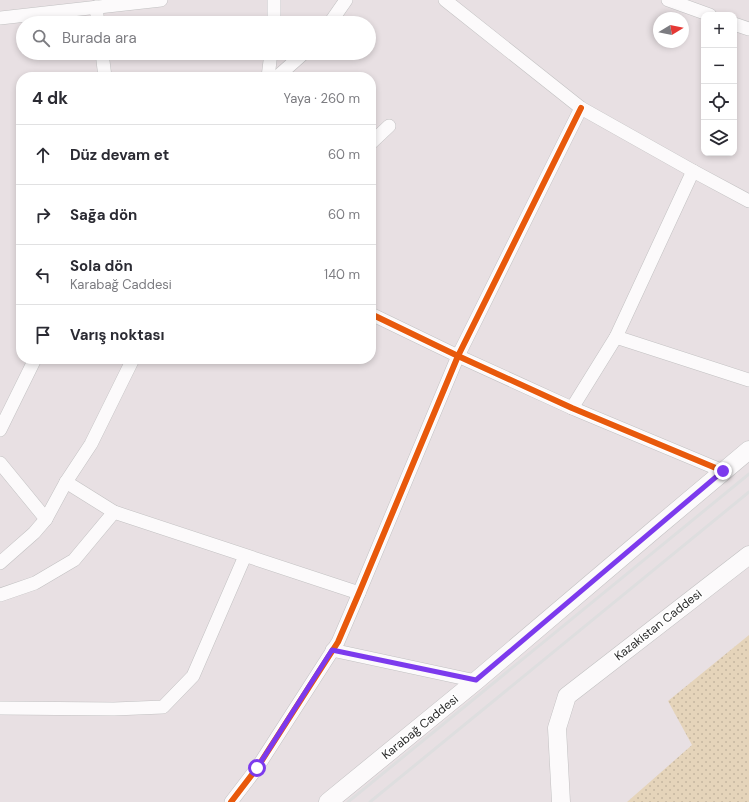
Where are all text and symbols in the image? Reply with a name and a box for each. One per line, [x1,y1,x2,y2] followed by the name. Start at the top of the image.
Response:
[653,12,689,48] north arrow
[701,12,737,156] map controls
[701,12,737,48] button: +
[16,16,376,60] search box
[30,27,52,49] icon: search
[62,28,137,48] text: Burada ara
[701,48,737,84] button: −
[701,84,737,120] button: locate
[32,87,68,109] text: 4 dk
[284,90,360,107] text: Yaya · 260 m
[701,120,737,156] button: layers
[32,144,54,166] icon: ahead
[70,145,169,165] text: Düz devam et
[328,146,360,163] text: 60 m
[32,204,54,226] icon: right
[70,205,137,225] text: Sağa dön
[328,206,360,223] text: 60 m
[70,256,133,276] text: Sola dön
[32,264,54,286] icon: left
[324,266,360,283] text: 140 m
[70,276,172,293] text: Karabağ Caddesi
[32,324,54,346] icon: arrive
[70,325,164,345] text: Varış noktası
[714,462,732,480] route end
[611,586,705,664] street label: Kazakistan Caddesi
[378,691,462,763] street label: Karabağ Caddesi
[248,759,266,777] route start

